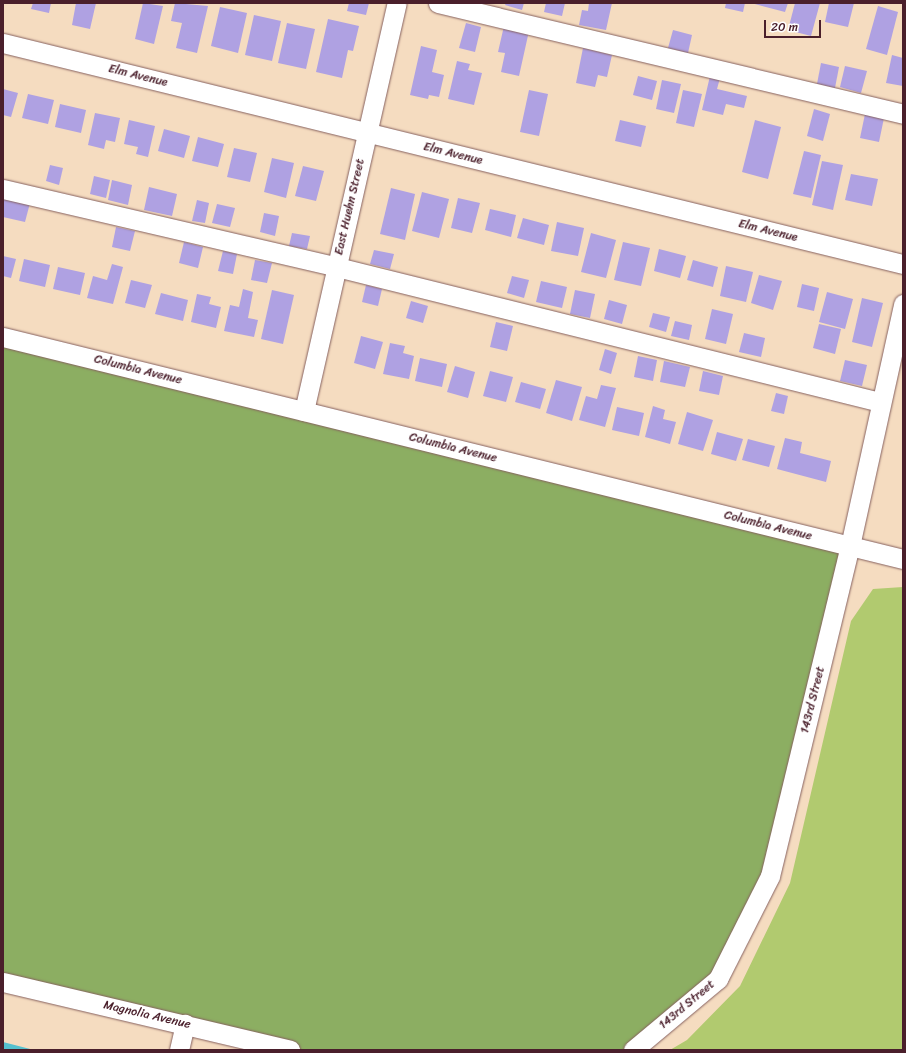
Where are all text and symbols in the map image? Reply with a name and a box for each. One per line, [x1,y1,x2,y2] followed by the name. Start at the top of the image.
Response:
[766,12,823,38] scale bar
[771,16,798,38] text: 20 m
[107,62,169,90] street label: Elm Avenue
[422,140,484,168] street label: Elm Avenue
[332,157,368,257] street label: East Huehn Street
[737,217,799,245] street label: Elm Avenue
[93,352,183,388] street label: Columbia Avenue
[408,430,498,466] street label: Columbia Avenue
[723,508,813,544] street label: Columbia Avenue
[798,665,828,735] street label: 143rd Street
[656,977,718,1033] street label: 143rd Street
[102,998,192,1032] street label: Magnolia Avenue

